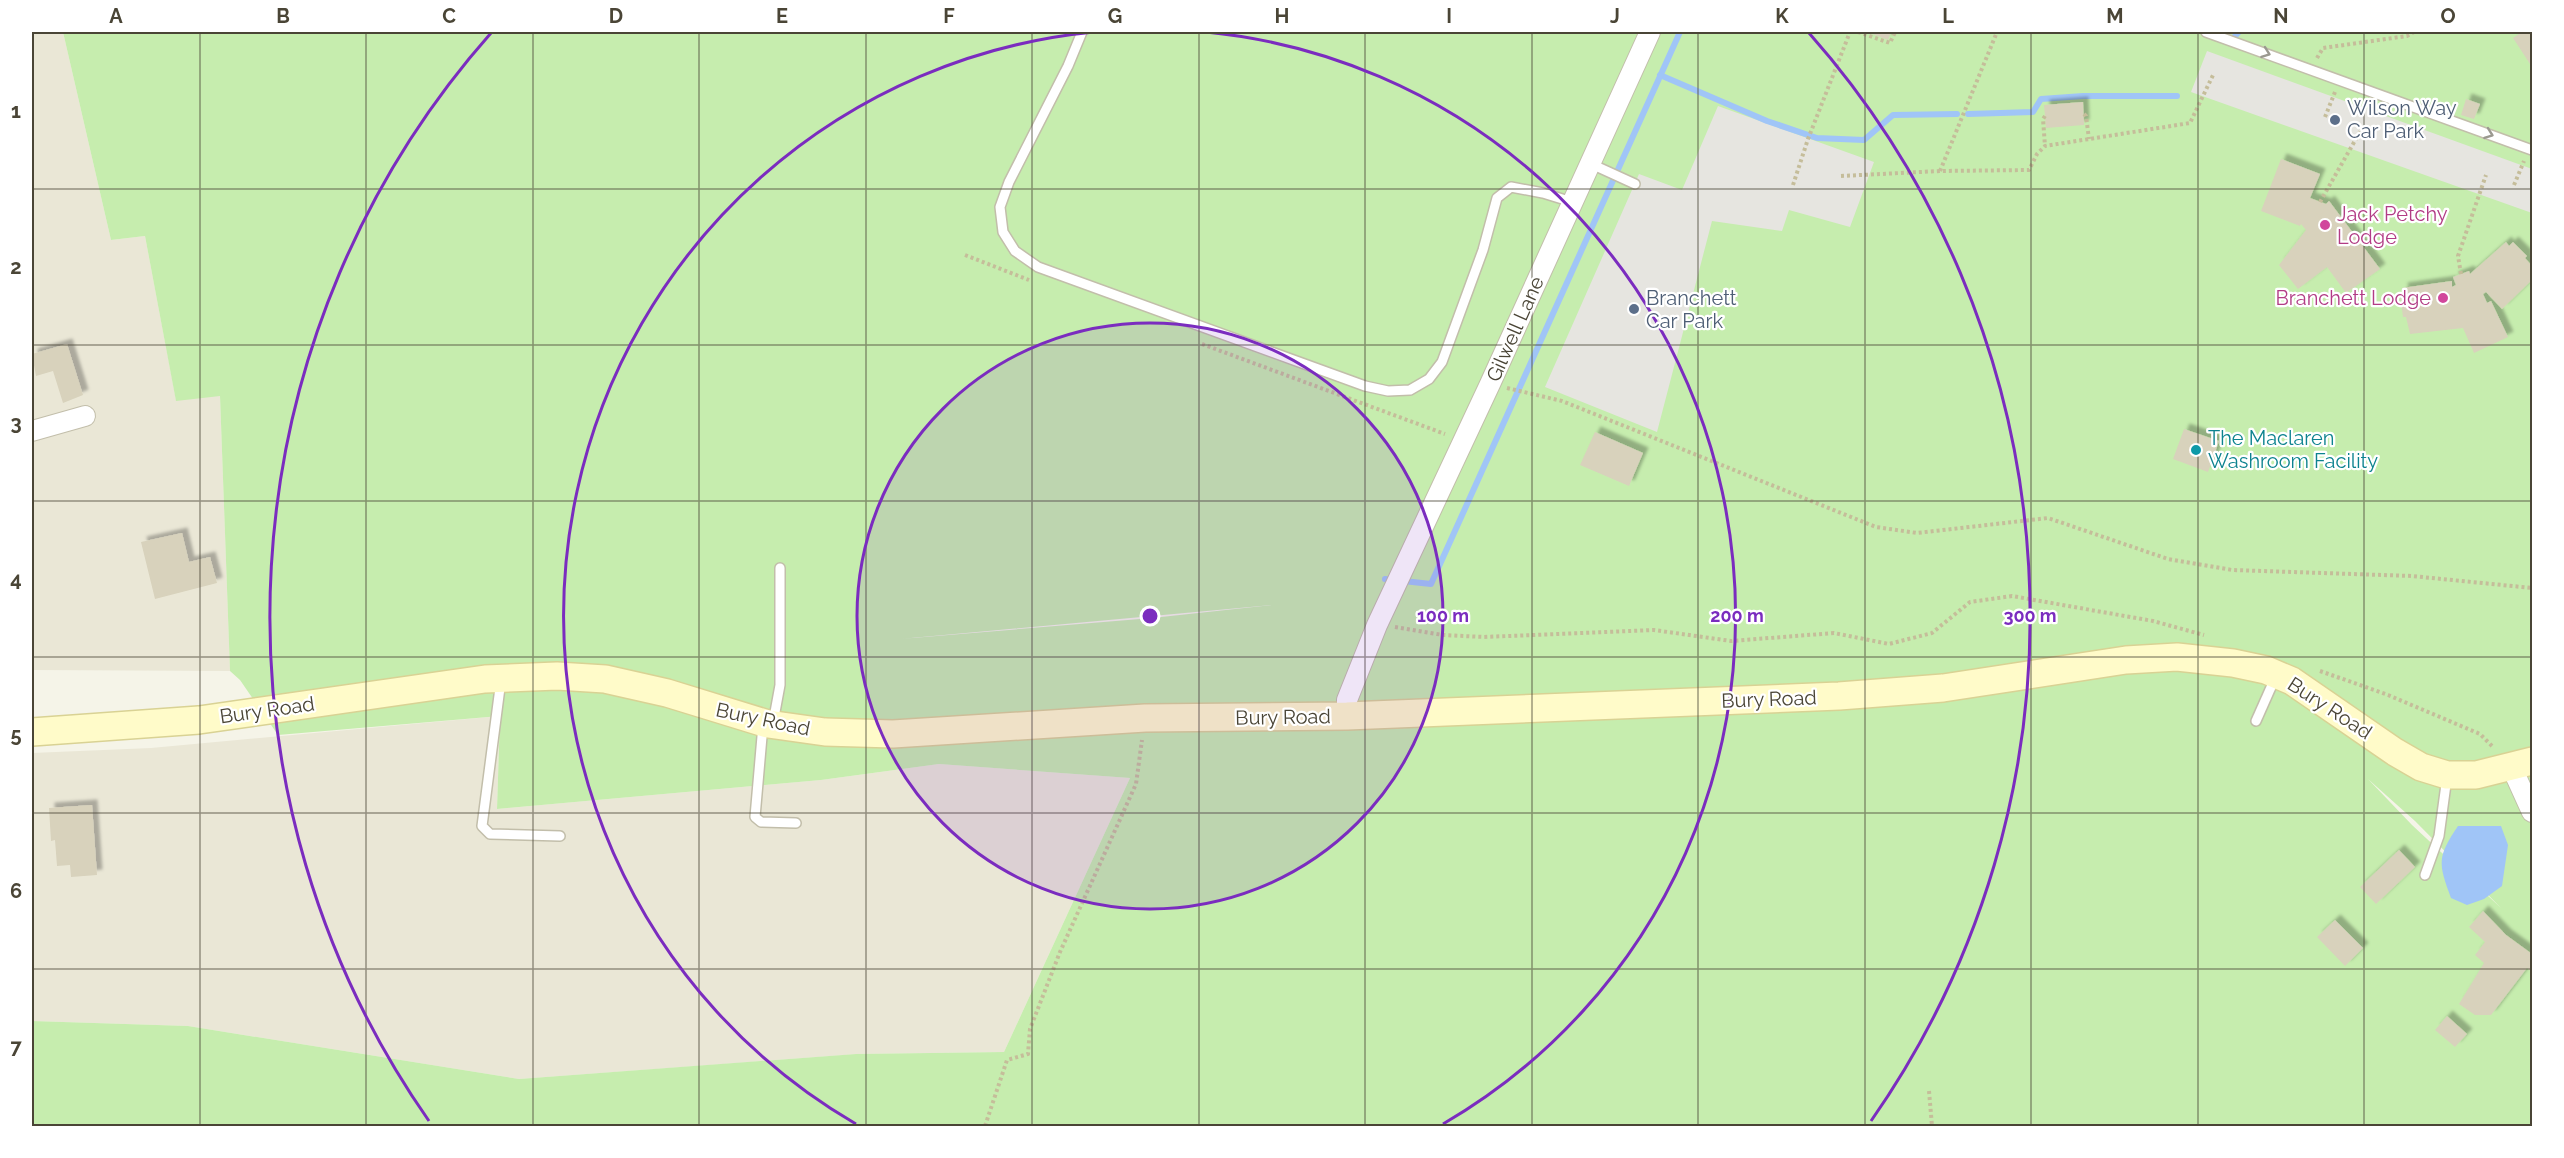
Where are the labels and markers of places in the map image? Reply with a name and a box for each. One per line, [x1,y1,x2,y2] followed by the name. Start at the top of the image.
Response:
[2347,96,2457,143] place label: Wilson Way Car Park
[2328,113,2342,127] marker: Wilson Way Car Park
[2337,202,2448,249] place label: Jack Petchy Lodge
[2318,218,2332,232] marker: Jack Petchy Lodge
[1646,286,1737,333] place label: Branchett Car Park
[2275,286,2431,310] place label: Branchett Lodge
[2436,291,2450,305] marker: Branchett Lodge
[1627,302,1641,316] marker: Branchett Car Park
[2208,426,2378,473] place label: The Maclaren Washroom Facility
[2189,443,2203,457] marker: The Maclaren Washroom Facility
[1140,606,1160,626] centre of rings

